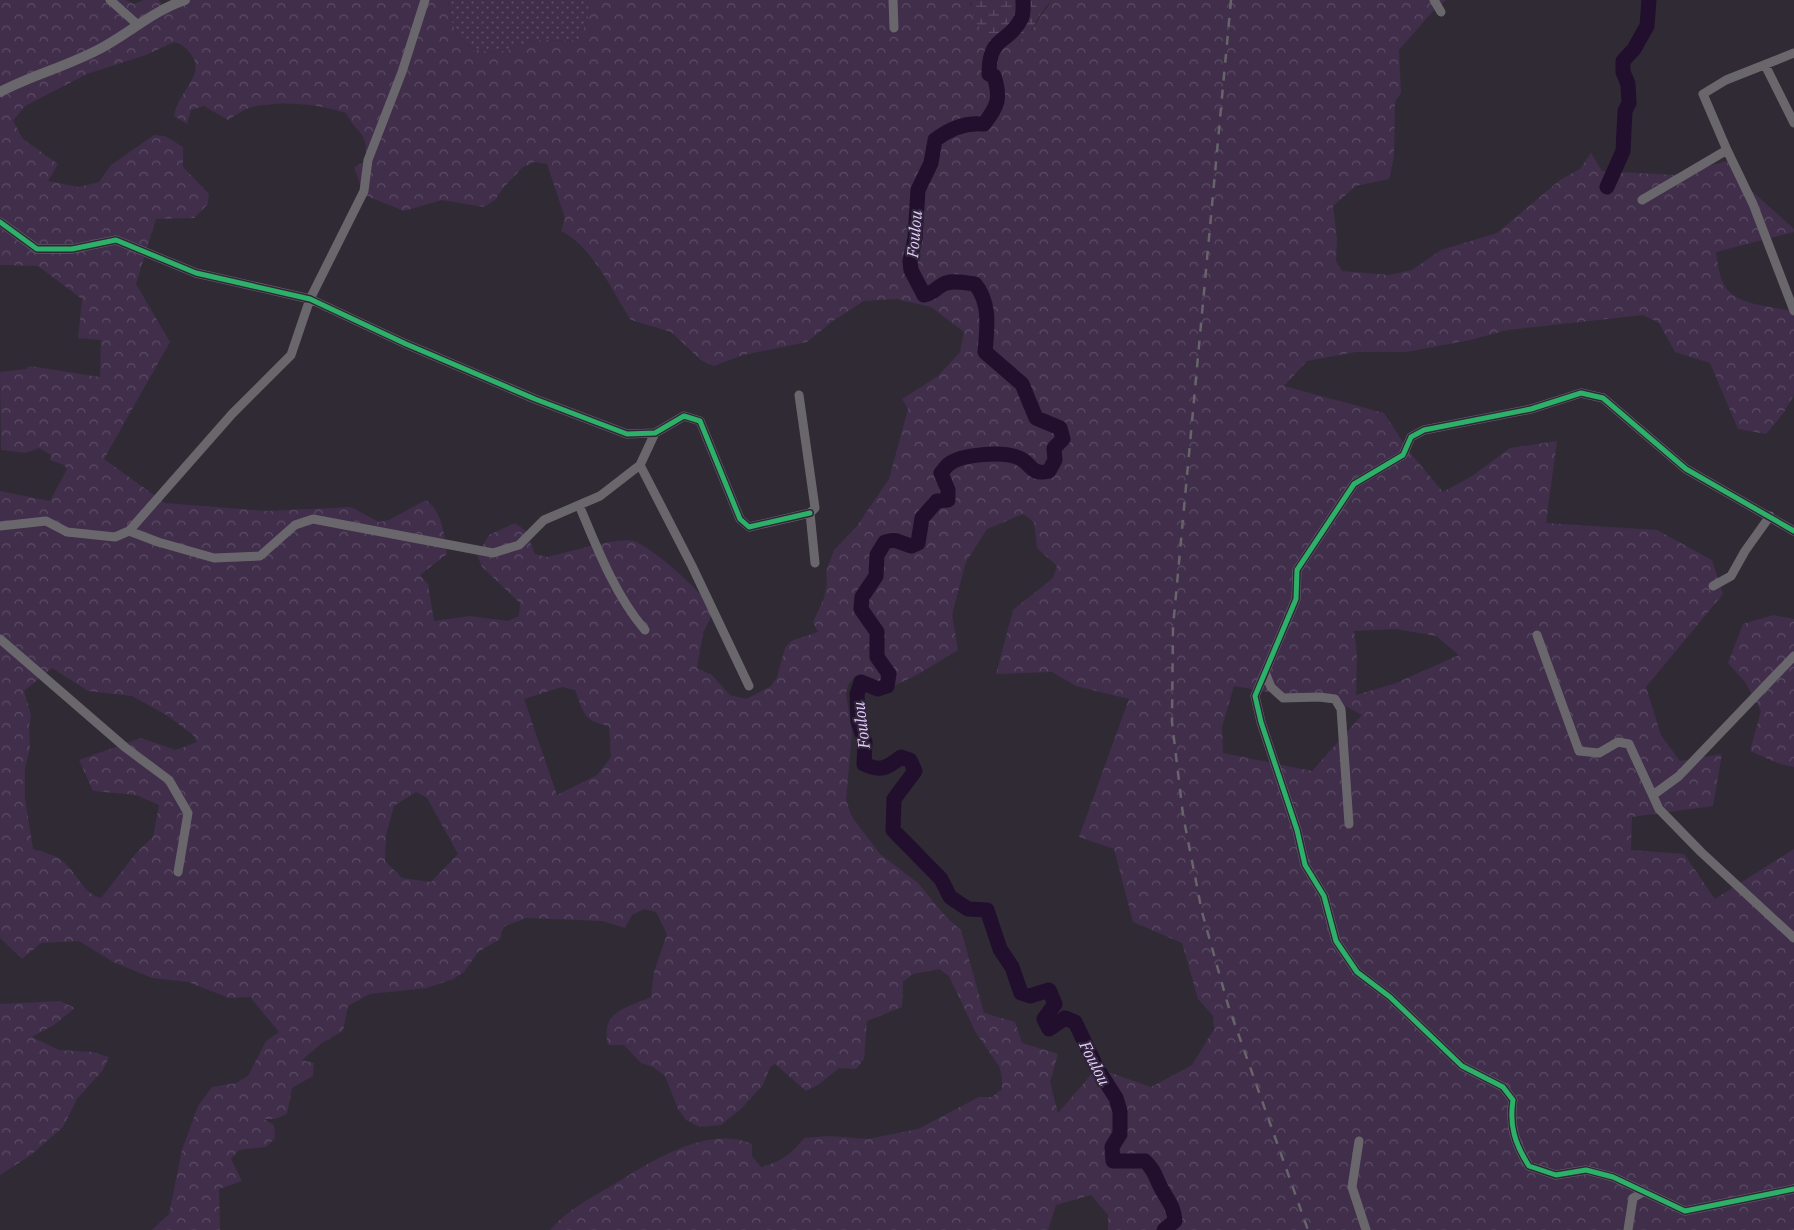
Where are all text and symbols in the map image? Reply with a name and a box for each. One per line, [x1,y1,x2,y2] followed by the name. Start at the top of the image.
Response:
[902,210,926,259] water label: Foulou
[848,700,874,751] water label: Foulou
[1075,1037,1115,1089] water label: Foulou

